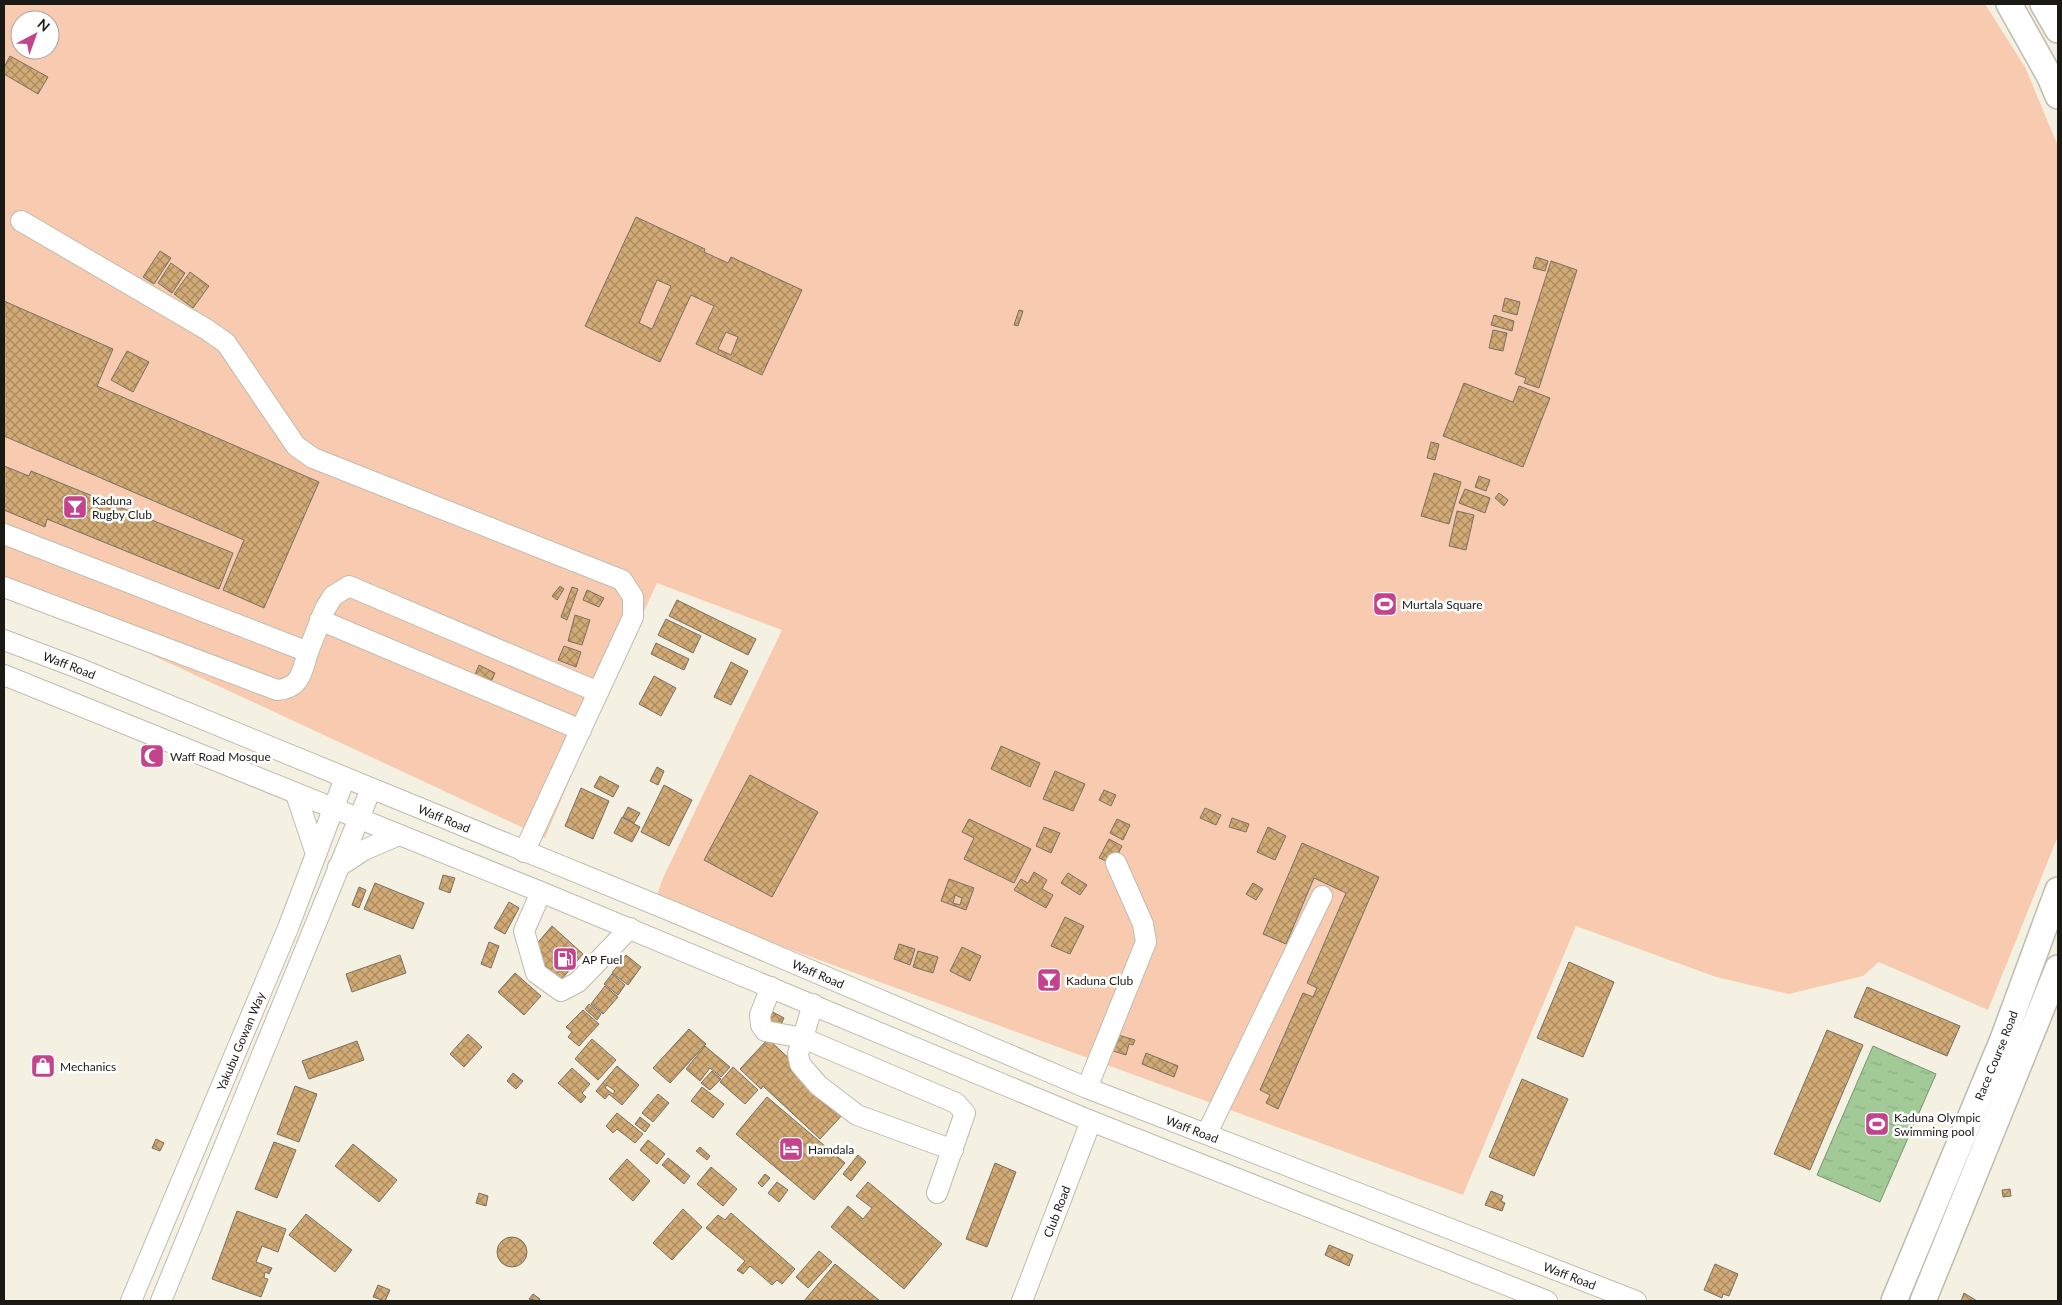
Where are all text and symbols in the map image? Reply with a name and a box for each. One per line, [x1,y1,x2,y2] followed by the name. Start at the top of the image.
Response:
[10,10,60,60] north arrow
[34,15,54,35] text: N
[92,493,152,522] place label: Kaduna Rugby Club
[62,494,88,520] bar icon: Kaduna Rugby Club
[1372,591,1398,617] sports icon: Murtala Square
[1402,597,1483,612] place label: Murtala Square
[41,648,98,682] street label: Waff Road
[139,743,165,769] mosque icon: Waff Road Mosque
[170,749,271,764] place label: Waff Road Mosque
[416,801,473,835] street label: Waff Road
[552,946,578,972] fuel station icon: AP Fuel
[582,952,622,967] place label: AP Fuel
[790,956,847,991] street label: Waff Road
[1036,967,1062,993] bar icon: Kaduna Club
[1066,973,1134,988] place label: Kaduna Club
[213,989,268,1093] street label: Yakubu Gowan Way
[1971,1008,2020,1102] street label: Race Course Road
[30,1053,56,1079] shop icon: Mechanics
[60,1059,116,1074] place label: Mechanics
[1894,1110,1981,1139] place label: Kaduna Olympic Swimming pool
[1864,1111,1890,1137] sports icon: Kaduna Olympic Swimming pool
[1164,1112,1221,1146] street label: Waff Road
[778,1136,804,1162] hotel icon: Hamdala
[808,1142,854,1157] place label: Hamdala
[1040,1183,1073,1239] street label: Club Road
[1541,1258,1598,1292] street label: Waff Road

